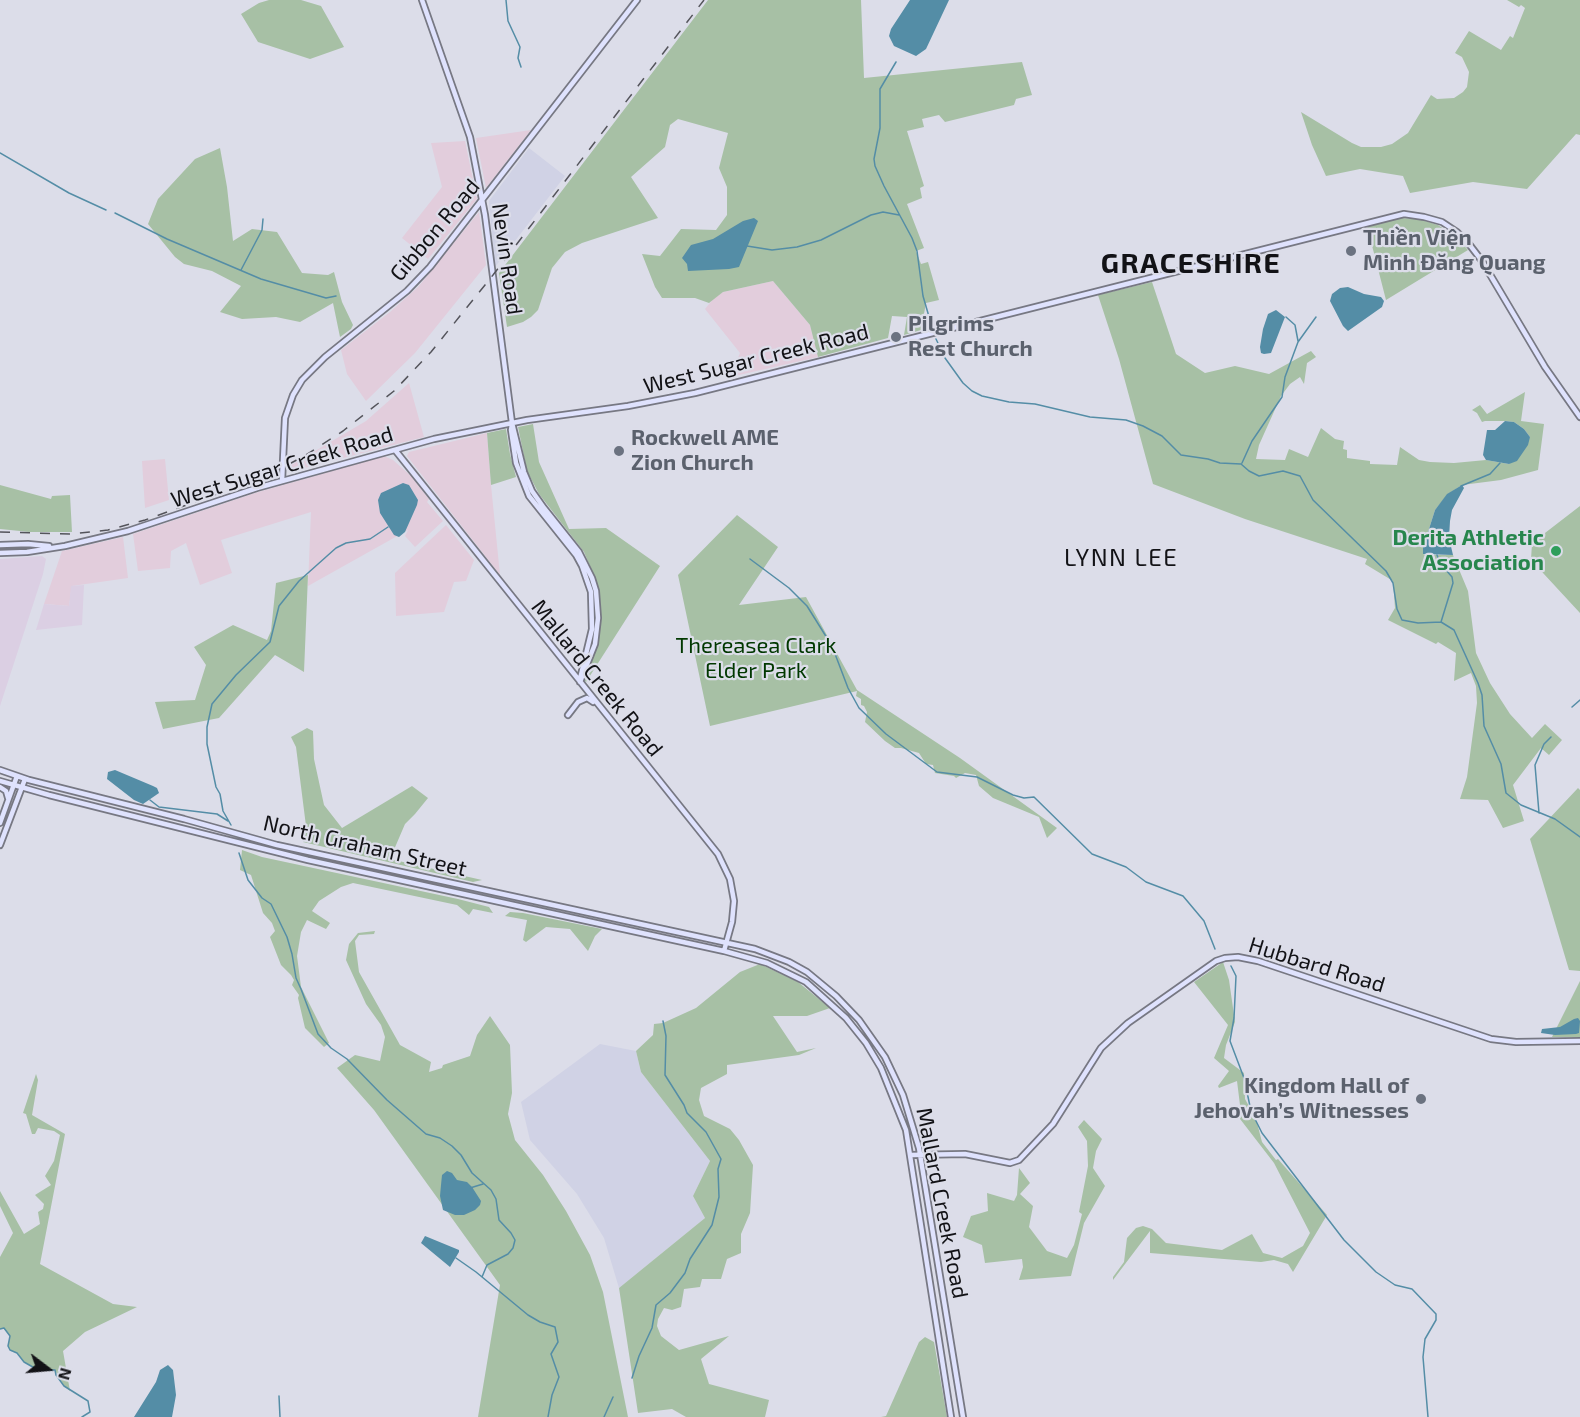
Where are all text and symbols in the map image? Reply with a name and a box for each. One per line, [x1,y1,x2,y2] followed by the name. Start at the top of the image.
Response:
[385,174,485,286] street label: Gibbon Road
[486,201,528,317] street label: Nevin Road
[1363,225,1545,276] place label: Thiền Viện Minh Đăng Quang
[1344,244,1358,258] marker: Thiền Viện Minh Đăng Quang
[1101,247,1281,281] district label: GRACESHIRE
[908,311,1033,362] place label: Pilgrims Rest Church
[641,318,871,400] street label: West Sugar Creek Road
[889,330,903,344] marker: Pilgrims Rest Church
[168,421,396,513] street label: West Sugar Creek Road
[631,425,779,476] place label: Rockwell AME Zion Church
[612,444,626,458] marker: Rockwell AME Zion Church
[1393,525,1544,576] place label: Derita Athletic Association
[1064,544,1178,572] district label: LYNN LEE
[1549,544,1563,558] marker: Derita Athletic Association
[526,594,668,762] street label: Mallard Creek Road
[676,633,836,684] park label: Thereasea Clark Elder Park
[261,810,469,882] street label: North Graham Street
[1246,932,1388,998] street label: Hubbard Road
[1194,1073,1409,1124] place label: Kingdom Hall of Jehovah’s Witnesses
[1414,1092,1428,1106] marker: Kingdom Hall of Jehovah’s Witnesses
[911,1105,973,1301] street label: Mallard Creek Road
[18,1339,78,1399] north arrow
[55,1366,77,1382] text: N

